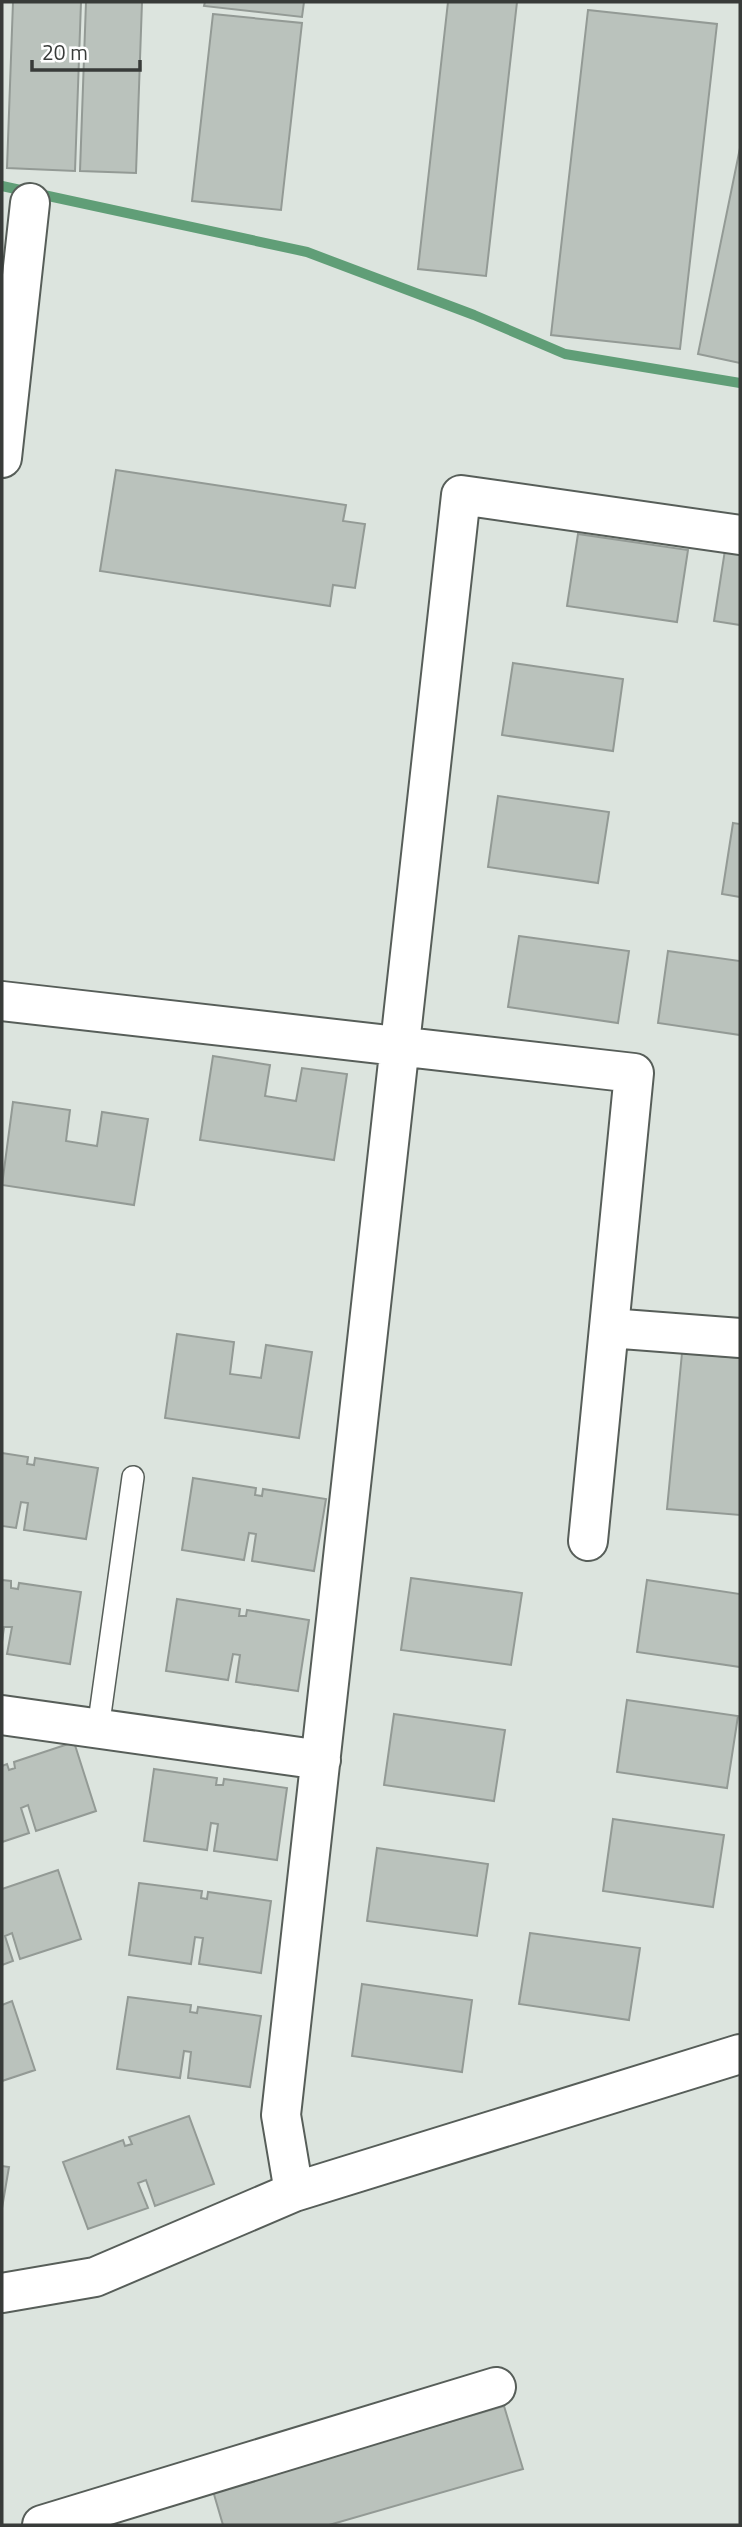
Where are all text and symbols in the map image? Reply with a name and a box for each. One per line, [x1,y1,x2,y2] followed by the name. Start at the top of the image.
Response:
[32,28,140,72] scale bar
[42,36,88,68] text: 20 m

